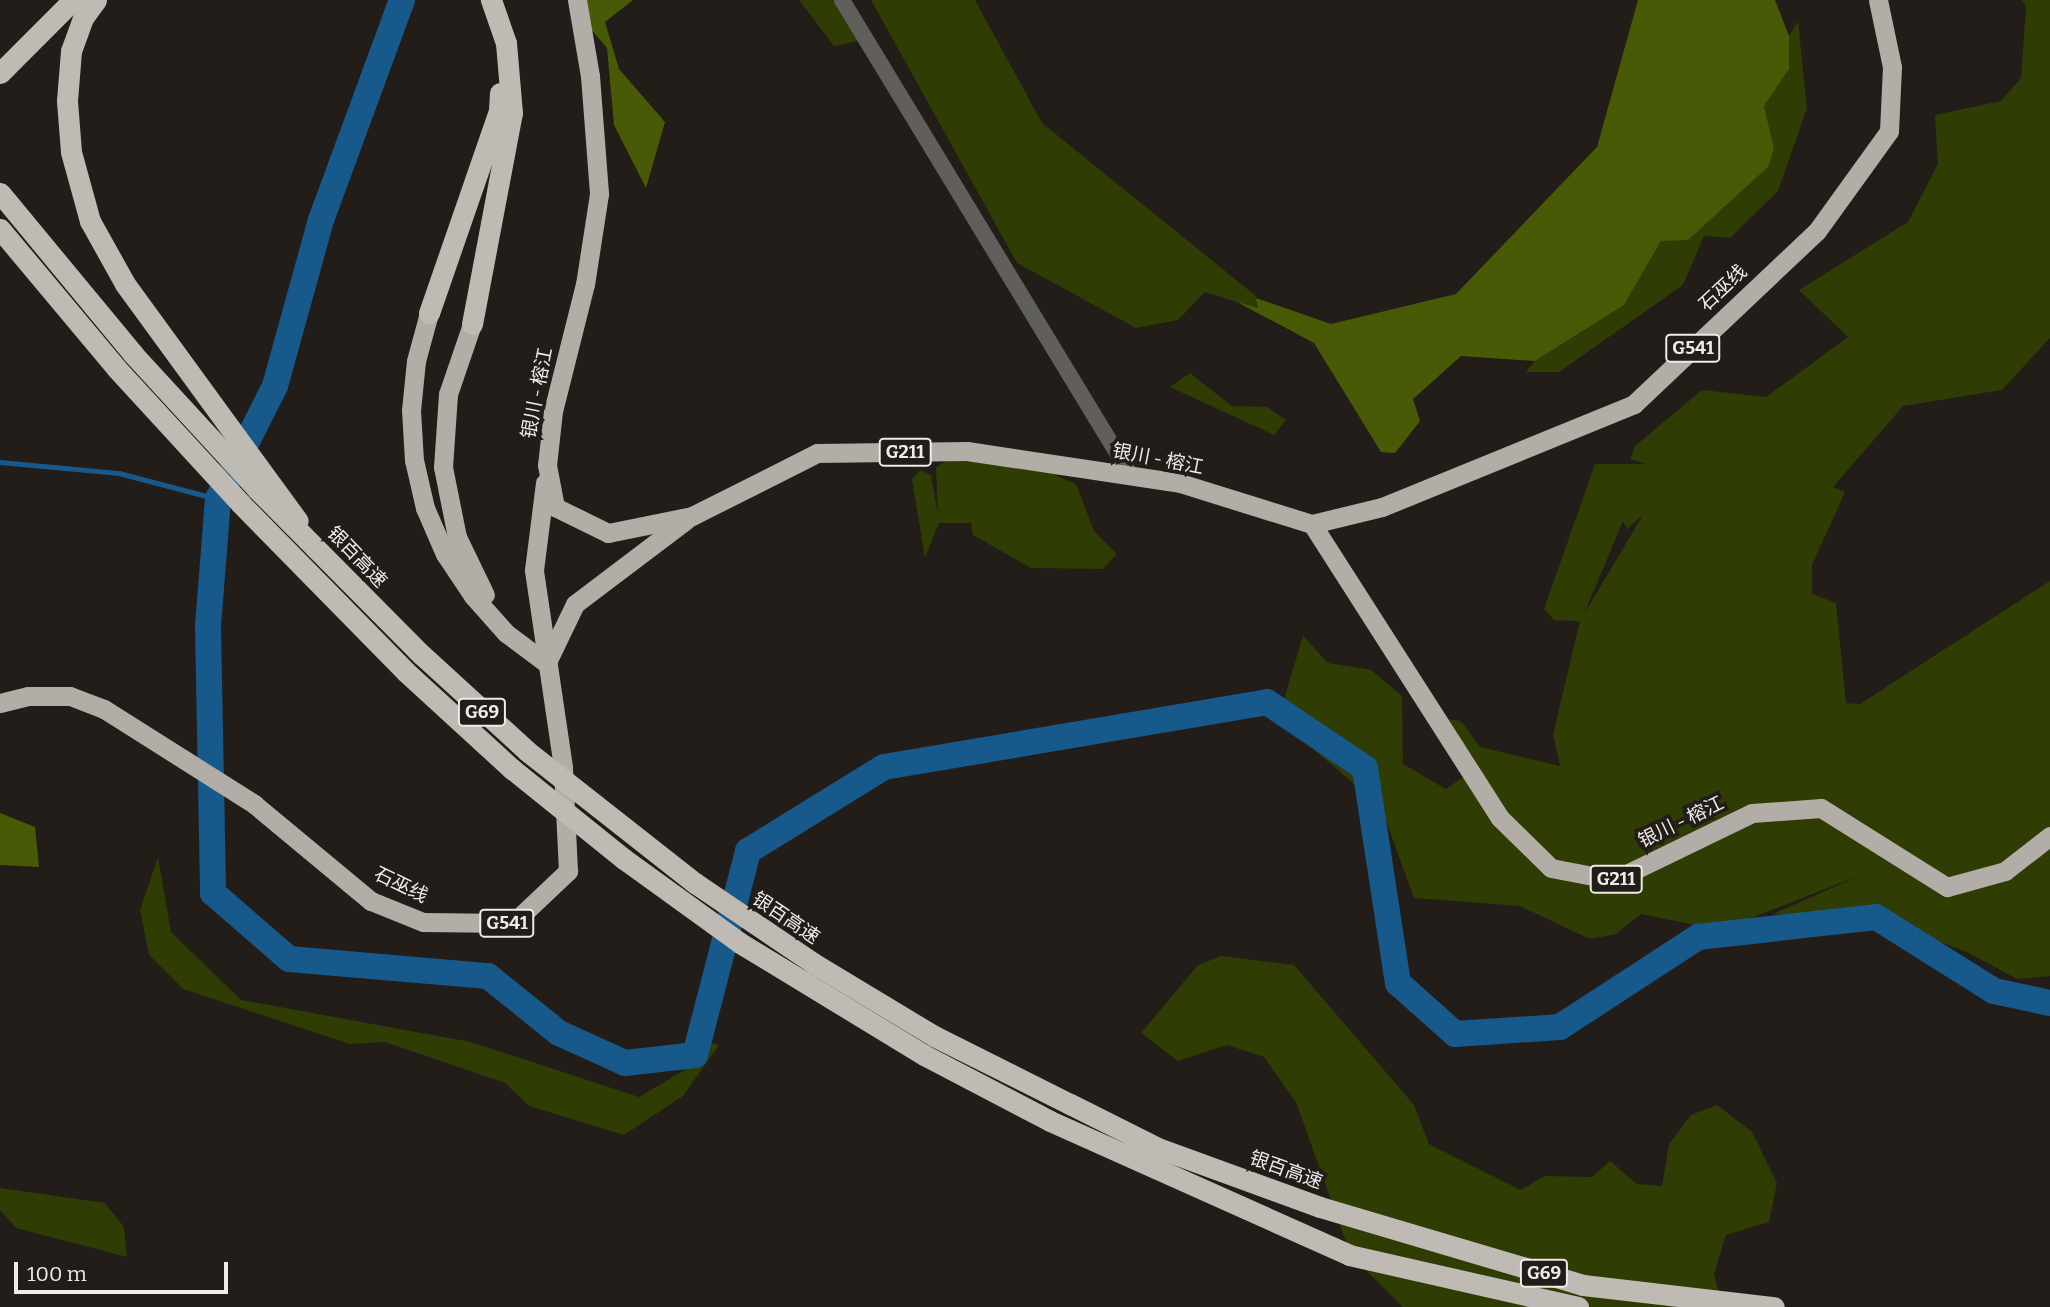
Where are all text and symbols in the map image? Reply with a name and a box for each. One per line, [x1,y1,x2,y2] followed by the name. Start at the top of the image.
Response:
[1694,260,1752,316] street label: 石巫线
[1665,334,1721,362] road number: G541
[517,346,557,440] street label: 银川 - 榕江
[877,438,933,466] road number: G211
[1111,439,1205,479] street label: 银川 - 榕江
[322,522,392,592] street label: 银百高速
[458,698,506,726] road number: G69
[1635,792,1727,852] street label: 银川 - 榕江
[370,862,432,908] street label: 石巫线
[1588,864,1644,894] road number: G211
[748,887,824,949] street label: 银百高速
[479,908,535,938] road number: G541
[1246,1146,1326,1194] street label: 银百高速
[18,1248,231,1292] scale bar
[1520,1258,1568,1288] road number: G69
[27,1261,87,1287] text: 100 m

